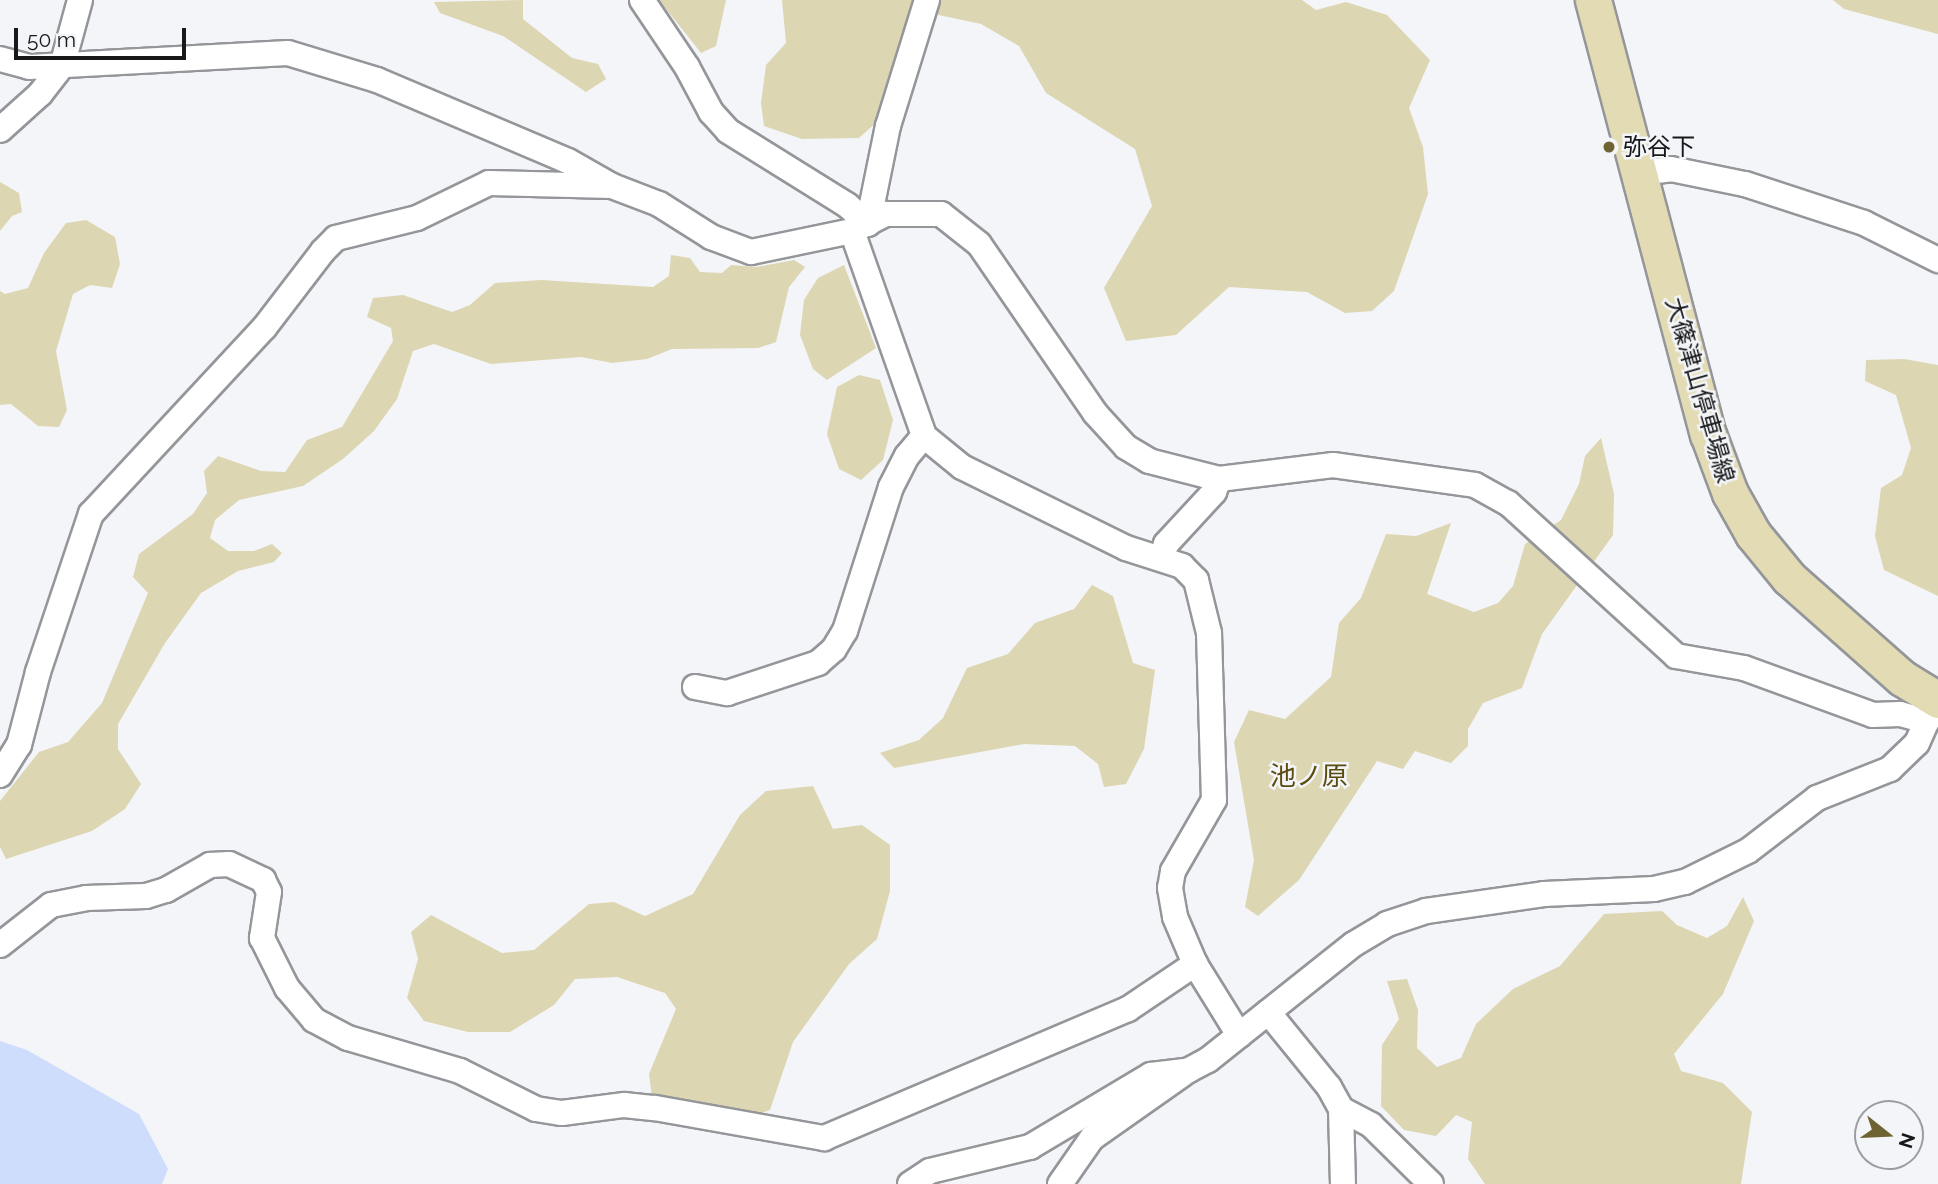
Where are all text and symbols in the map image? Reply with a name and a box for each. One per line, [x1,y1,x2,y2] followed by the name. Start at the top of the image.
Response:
[18,14,189,58] scale bar
[27,27,76,52] text: 50 m
[1623,133,1695,161] place label: 弥谷下
[1601,139,1617,155] marker: 弥谷下
[1660,294,1740,486] street label: 大篠津山停車場線
[1270,761,1348,793] district label: 池ノ原
[1854,1100,1924,1170] north arrow
[1894,1131,1920,1151] text: N

